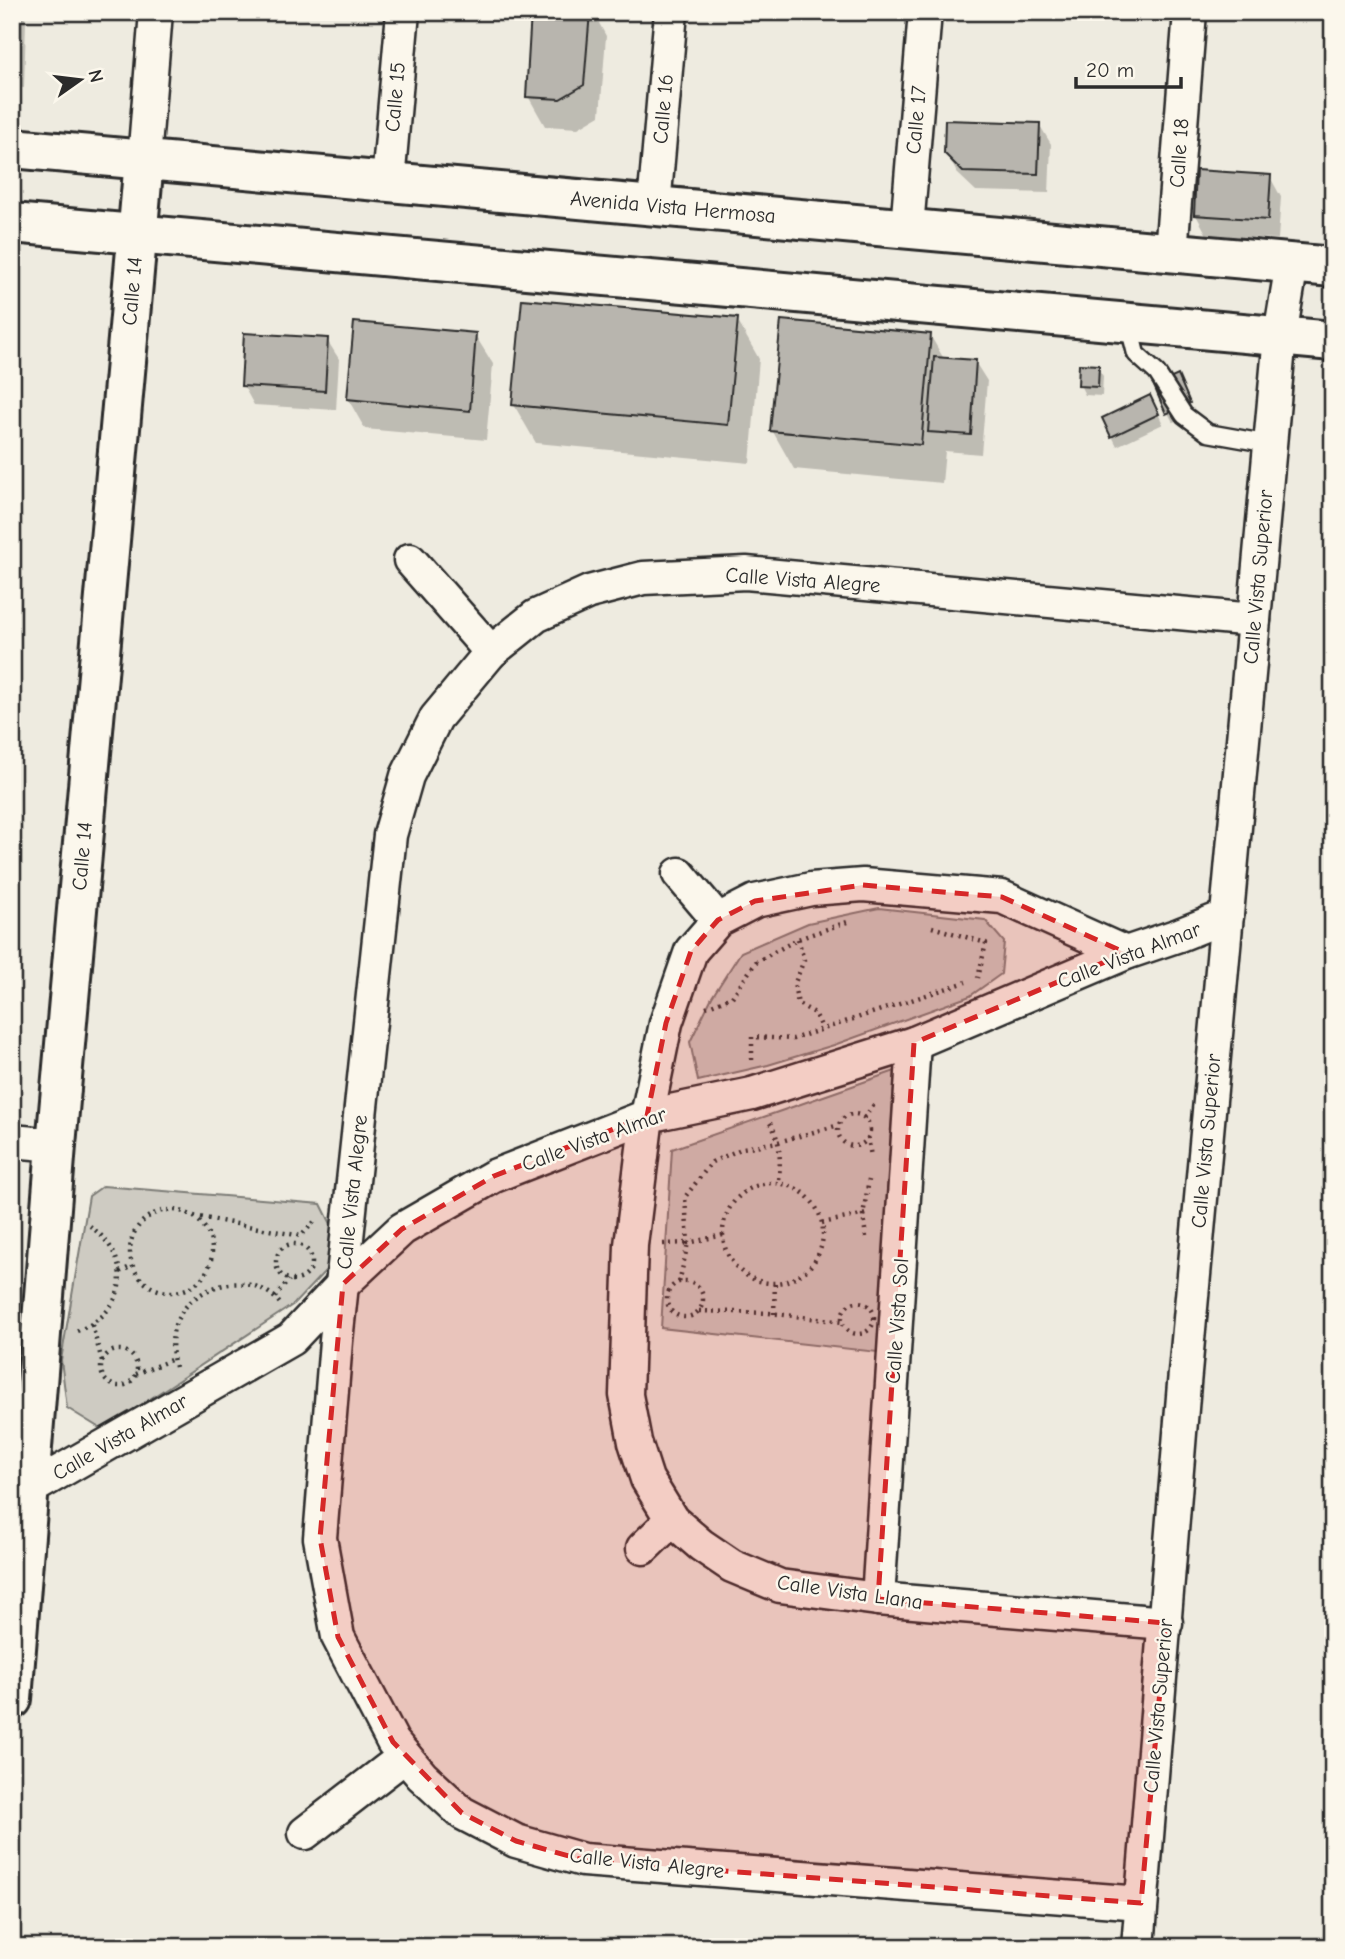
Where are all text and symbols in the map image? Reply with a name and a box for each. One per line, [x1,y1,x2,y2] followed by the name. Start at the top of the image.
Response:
[46,46,116,116] north arrow
[1076,46,1180,90] scale bar
[1086,58,1134,82] text: 20 m
[380,61,410,133] street label: Calle 15
[83,67,108,85] text: N
[648,73,678,145] street label: Calle 16
[901,85,931,155] street label: Calle 17
[1165,117,1193,189] street label: Calle 18
[569,186,777,228] street label: Avenida Vista Hermosa
[117,256,147,326] street label: Calle 14
[1238,488,1278,665] street label: Calle Vista Superior
[725,563,881,597] street label: Calle Vista Alegre
[67,821,97,891] street label: Calle 14
[1054,916,1205,993] street label: Calle Vista Almar
[1186,1052,1226,1229] street label: Calle Vista Superior
[519,1102,670,1176] street label: Calle Vista Almar
[332,1113,372,1271] street label: Calle Vista Alegre
[881,1257,913,1385] street label: Calle Vista Sol
[48,1388,192,1485] street label: Calle Vista Almar
[776,1570,924,1614] street label: Calle Vista Llana
[1138,1617,1178,1794] street label: Calle Vista Superior
[568,1843,726,1883] street label: Calle Vista Alegre

